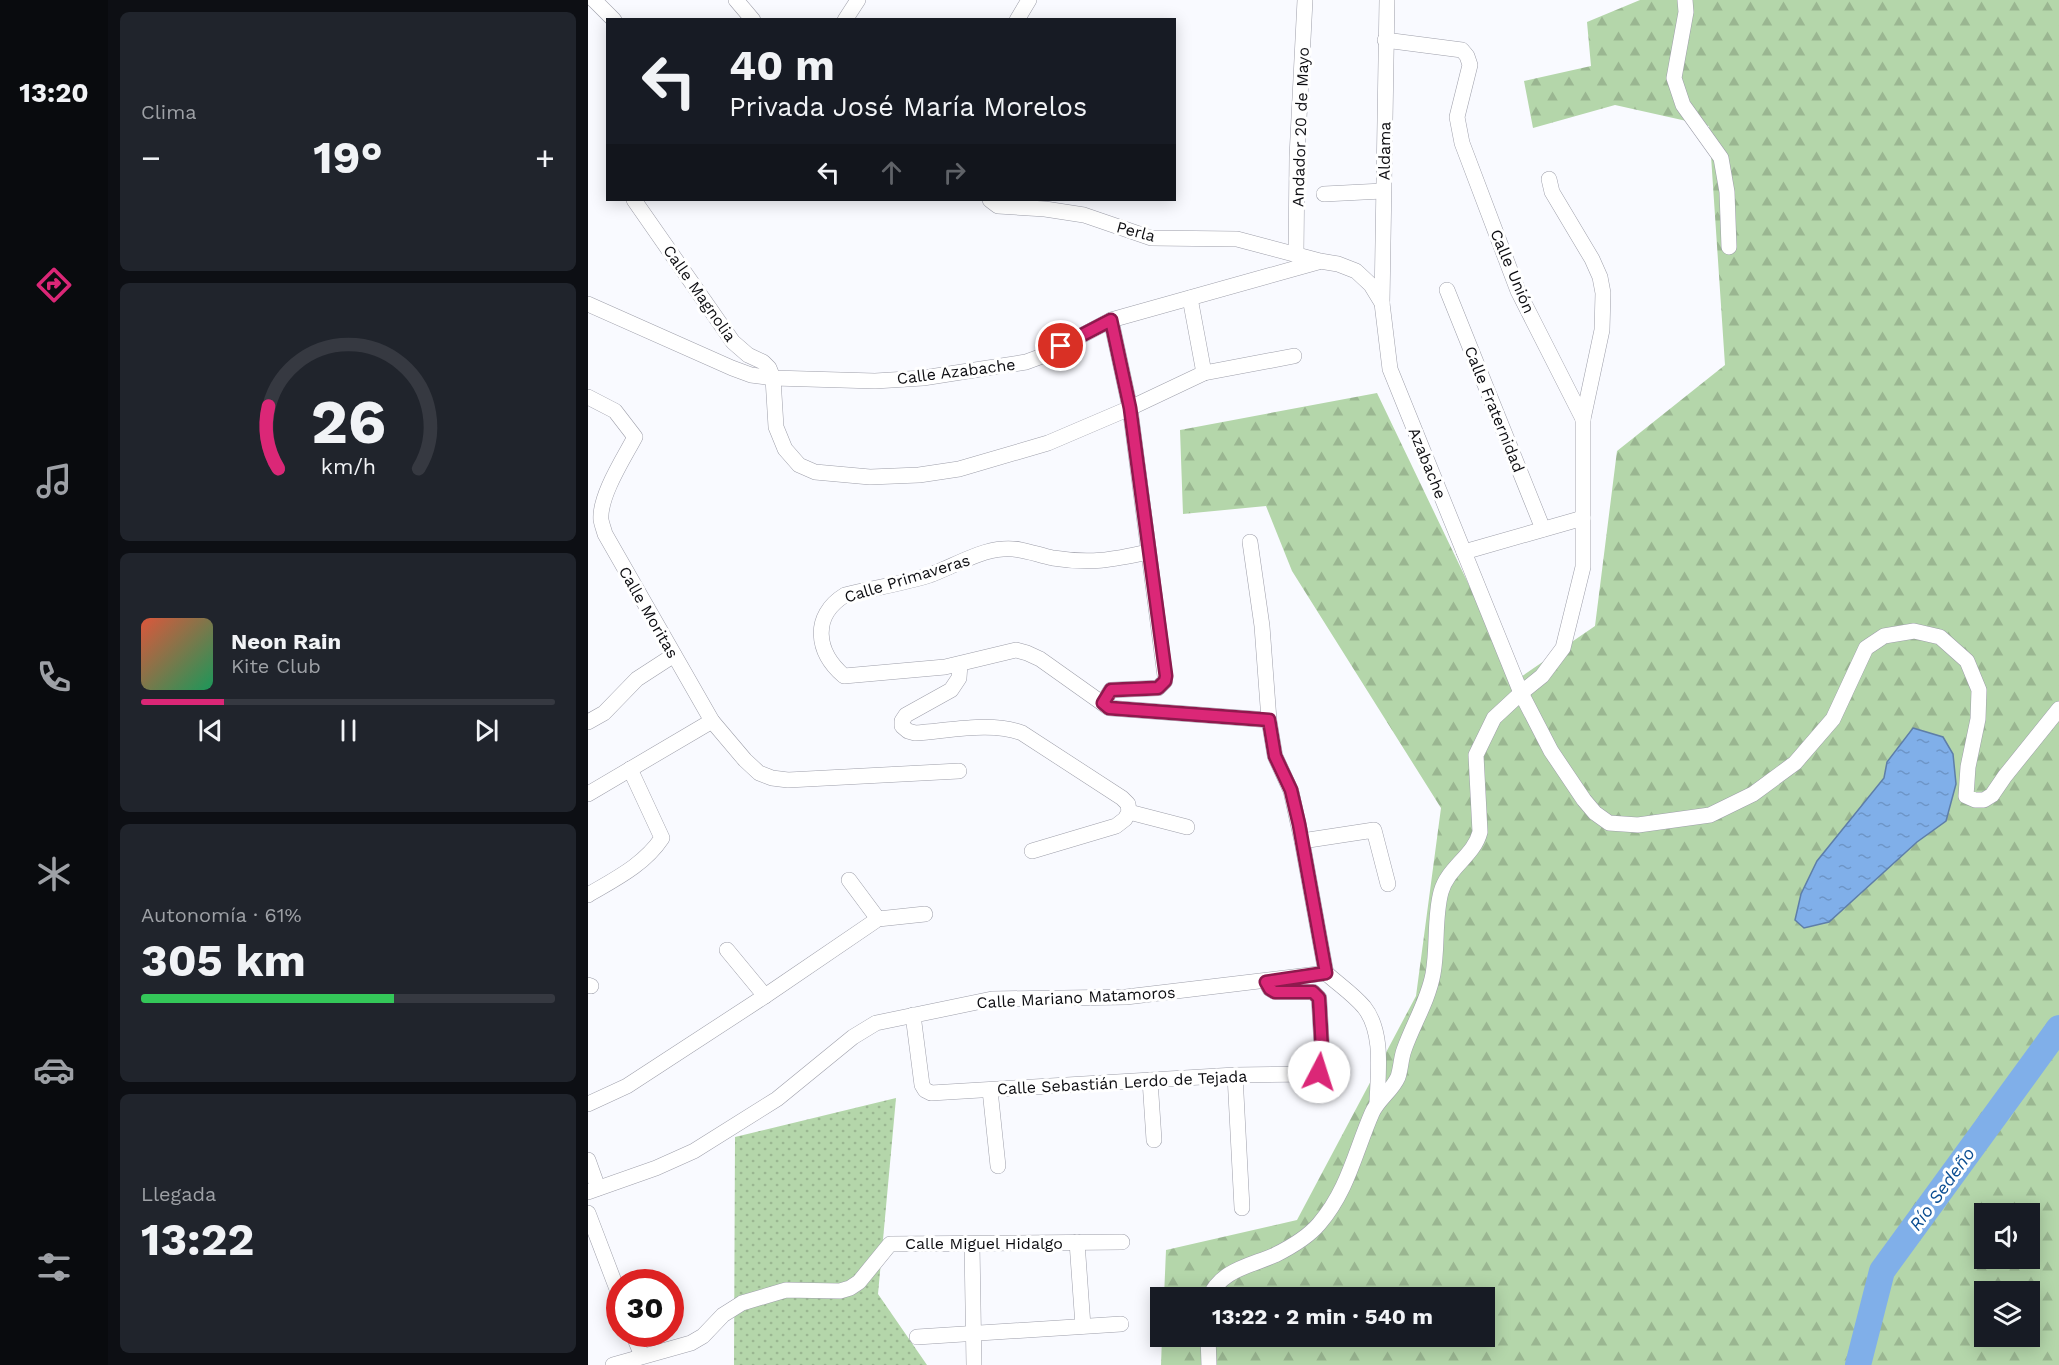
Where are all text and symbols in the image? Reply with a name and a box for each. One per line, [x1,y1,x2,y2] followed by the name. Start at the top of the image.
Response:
[729,41,835,90] text: 40 m
[630,42,708,120] icon: left
[1288,47,1313,207] street label: Andador 20 de Mayo
[19,77,89,109] text: 13:20
[729,91,1087,123] text: Privada José María Morelos
[141,100,197,124] text: Clima
[1374,121,1395,181] street label: Aldama
[313,131,383,184] text: 19°
[141,138,161,177] text: −
[535,138,555,177] text: +
[812,156,845,189] icon: left
[875,156,908,189] icon: ahead
[938,156,971,189] icon: right
[1114,217,1157,246] street label: Perla
[1486,226,1539,316] street label: Calle Unión
[659,241,740,345] street label: Calle Magnolia
[33,264,75,306] icon: directions
[1035,320,1086,371] pin
[1044,329,1077,362] icon: arrive
[1461,343,1529,475] street label: Calle Fraternidad
[896,355,1016,388] street label: Calle Azabache
[310,385,386,458] text: 26
[1405,425,1450,502] street label: Azabache
[320,454,376,479] text: km/h
[33,460,75,502] icon: music
[842,550,972,607] street label: Calle Primaveras
[615,563,682,661] street label: Calle Moritas
[231,629,341,654] text: Neon Rain
[231,654,321,678] text: Kite Club
[33,656,75,698] icon: phone
[194,714,227,747] icon: previous
[332,714,365,747] icon: pause
[470,714,503,747] icon: next
[33,853,75,895] icon: climate
[141,903,302,927] text: Autonomía · 61%
[141,934,306,987] text: 305 km
[976,983,1176,1012] street label: Calle Mariano Matamoros
[1287,1040,1351,1104] position arrow
[33,1049,75,1091] icon: car
[996,1066,1248,1099] street label: Calle Sebastián Lerdo de Tejada
[1905,1143,1979,1234] water label: Río Sedeño
[141,1182,216,1206] text: Llegada
[1974,1203,2040,1347] map controls
[1974,1203,2040,1269] button: sound
[141,1213,254,1266] text: 13:22
[905,1234,1063,1253] street label: Calle Miguel Hidalgo
[33,1246,75,1288] icon: filters
[606,1269,684,1347] speed limit sign: 30
[1974,1281,2040,1347] button: layers
[1212,1304,1433,1329] text: 13:22 · 2 min · 540 m

